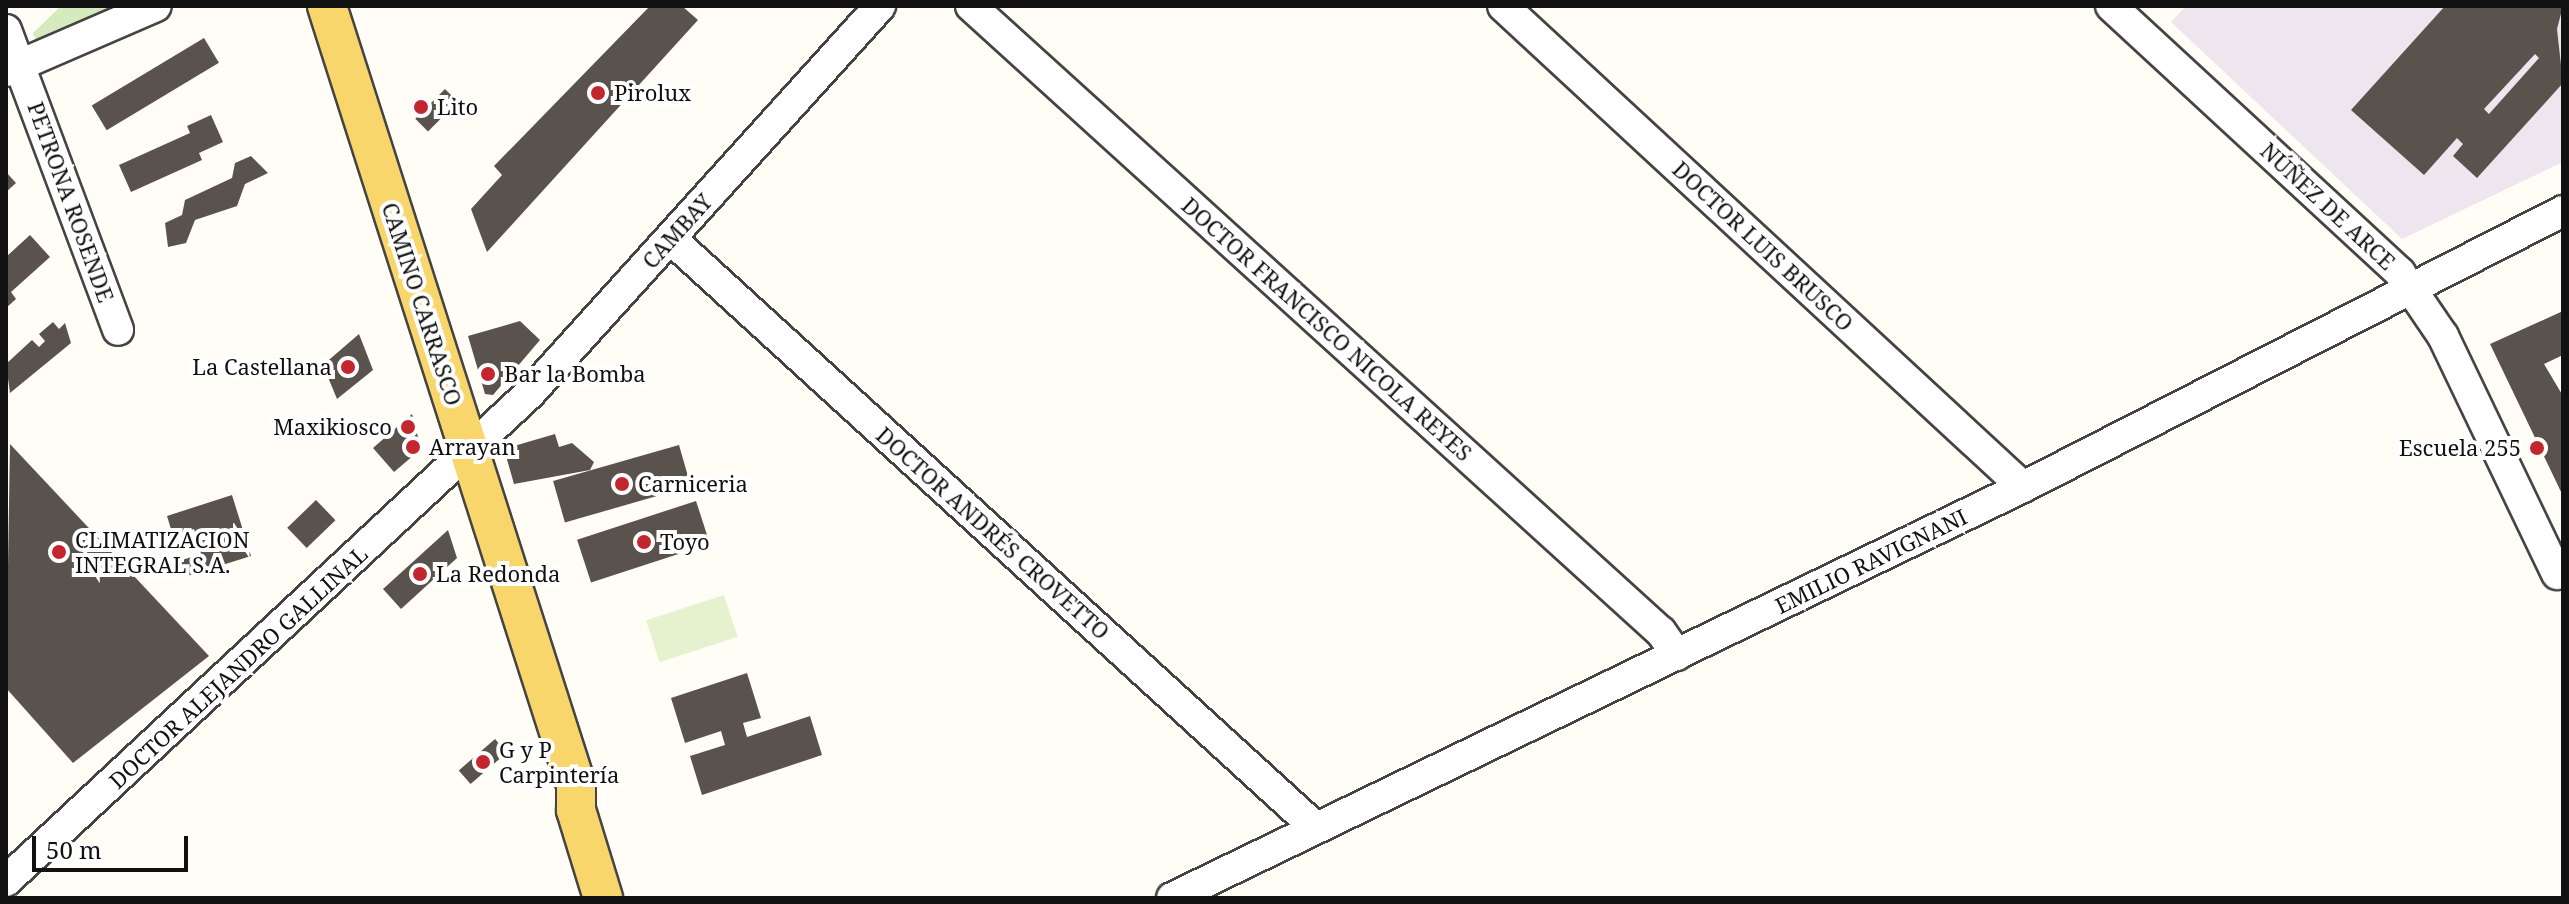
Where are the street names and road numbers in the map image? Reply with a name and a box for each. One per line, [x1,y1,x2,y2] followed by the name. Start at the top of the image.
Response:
[22,98,120,306] street label: PETRONA ROSENDE
[2255,137,2401,275] street label: NÚÑEZ DE ARCE
[1667,156,1859,336] street label: DOCTOR LUIS BRUSCO
[637,188,717,274] street label: CAMBAY
[1177,192,1477,466] street label: DOCTOR FRANCISCO NICOLA REYES
[377,199,467,409] street label: CAMINO CARRASCO
[871,421,1115,645] street label: DOCTOR ANDRÉS CROVETTO
[1771,503,1971,619] street label: EMILIO RAVIGNANI
[104,540,372,794] street label: DOCTOR ALEJANDRO GALLINAL

